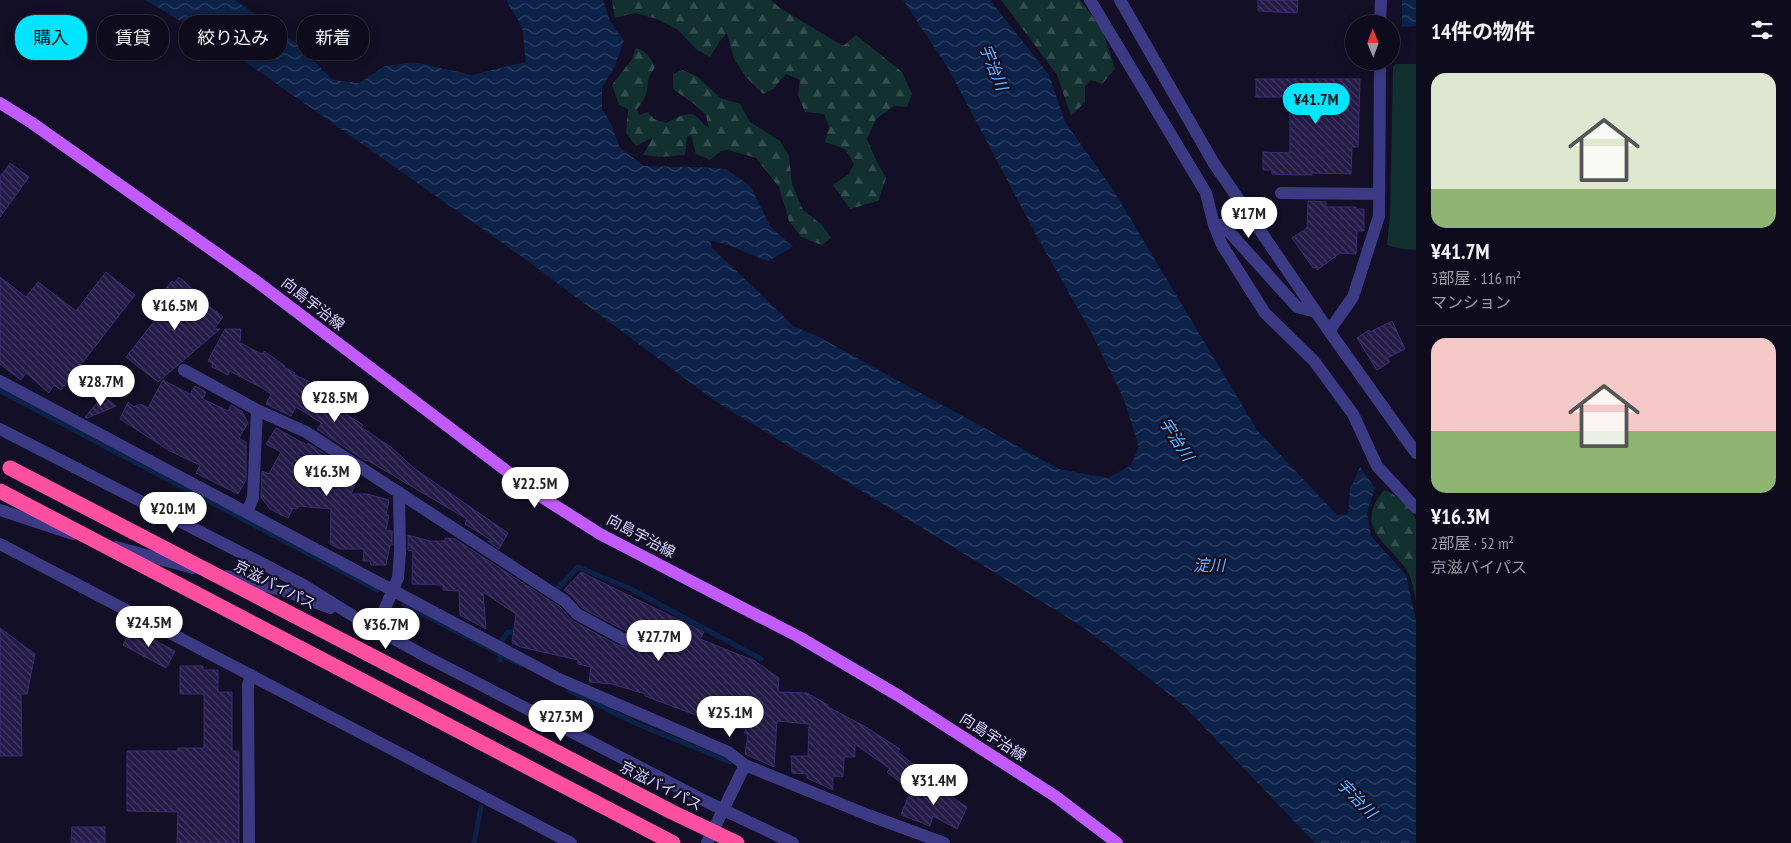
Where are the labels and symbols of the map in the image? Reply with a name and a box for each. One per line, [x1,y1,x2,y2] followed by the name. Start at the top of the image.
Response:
[1345,15,1400,70] north arrow
[976,41,1013,95] water label: 宇治川
[1275,82,1357,125] pin: ¥41.7M
[1219,196,1279,239] pin: ¥17M
[278,273,349,334] street label: 向島宇治線
[134,288,216,331] pin: ¥16.5M
[60,364,142,407] pin: ¥28.7M
[294,380,376,423] pin: ¥28.5M
[1156,413,1200,466] water label: 宇治川
[286,454,368,497] pin: ¥16.3M
[494,466,576,509] pin: ¥22.5M
[132,492,214,534] pin: ¥20.1M
[604,510,679,562] street label: 向島宇治線
[1193,555,1227,575] water label: 淀川
[231,556,320,613] street label: 京滋バイパス
[108,606,190,648] pin: ¥24.5M
[345,608,427,650] pin: ¥36.7M
[618,620,700,662] pin: ¥27.7M
[689,696,771,738] pin: ¥25.1M
[520,700,602,742] pin: ¥27.3M
[957,708,1030,765] street label: 向島宇治線
[617,757,706,814] street label: 京滋バイパス
[893,764,975,806] pin: ¥31.4M
[1333,774,1382,823] water label: 宇治川

